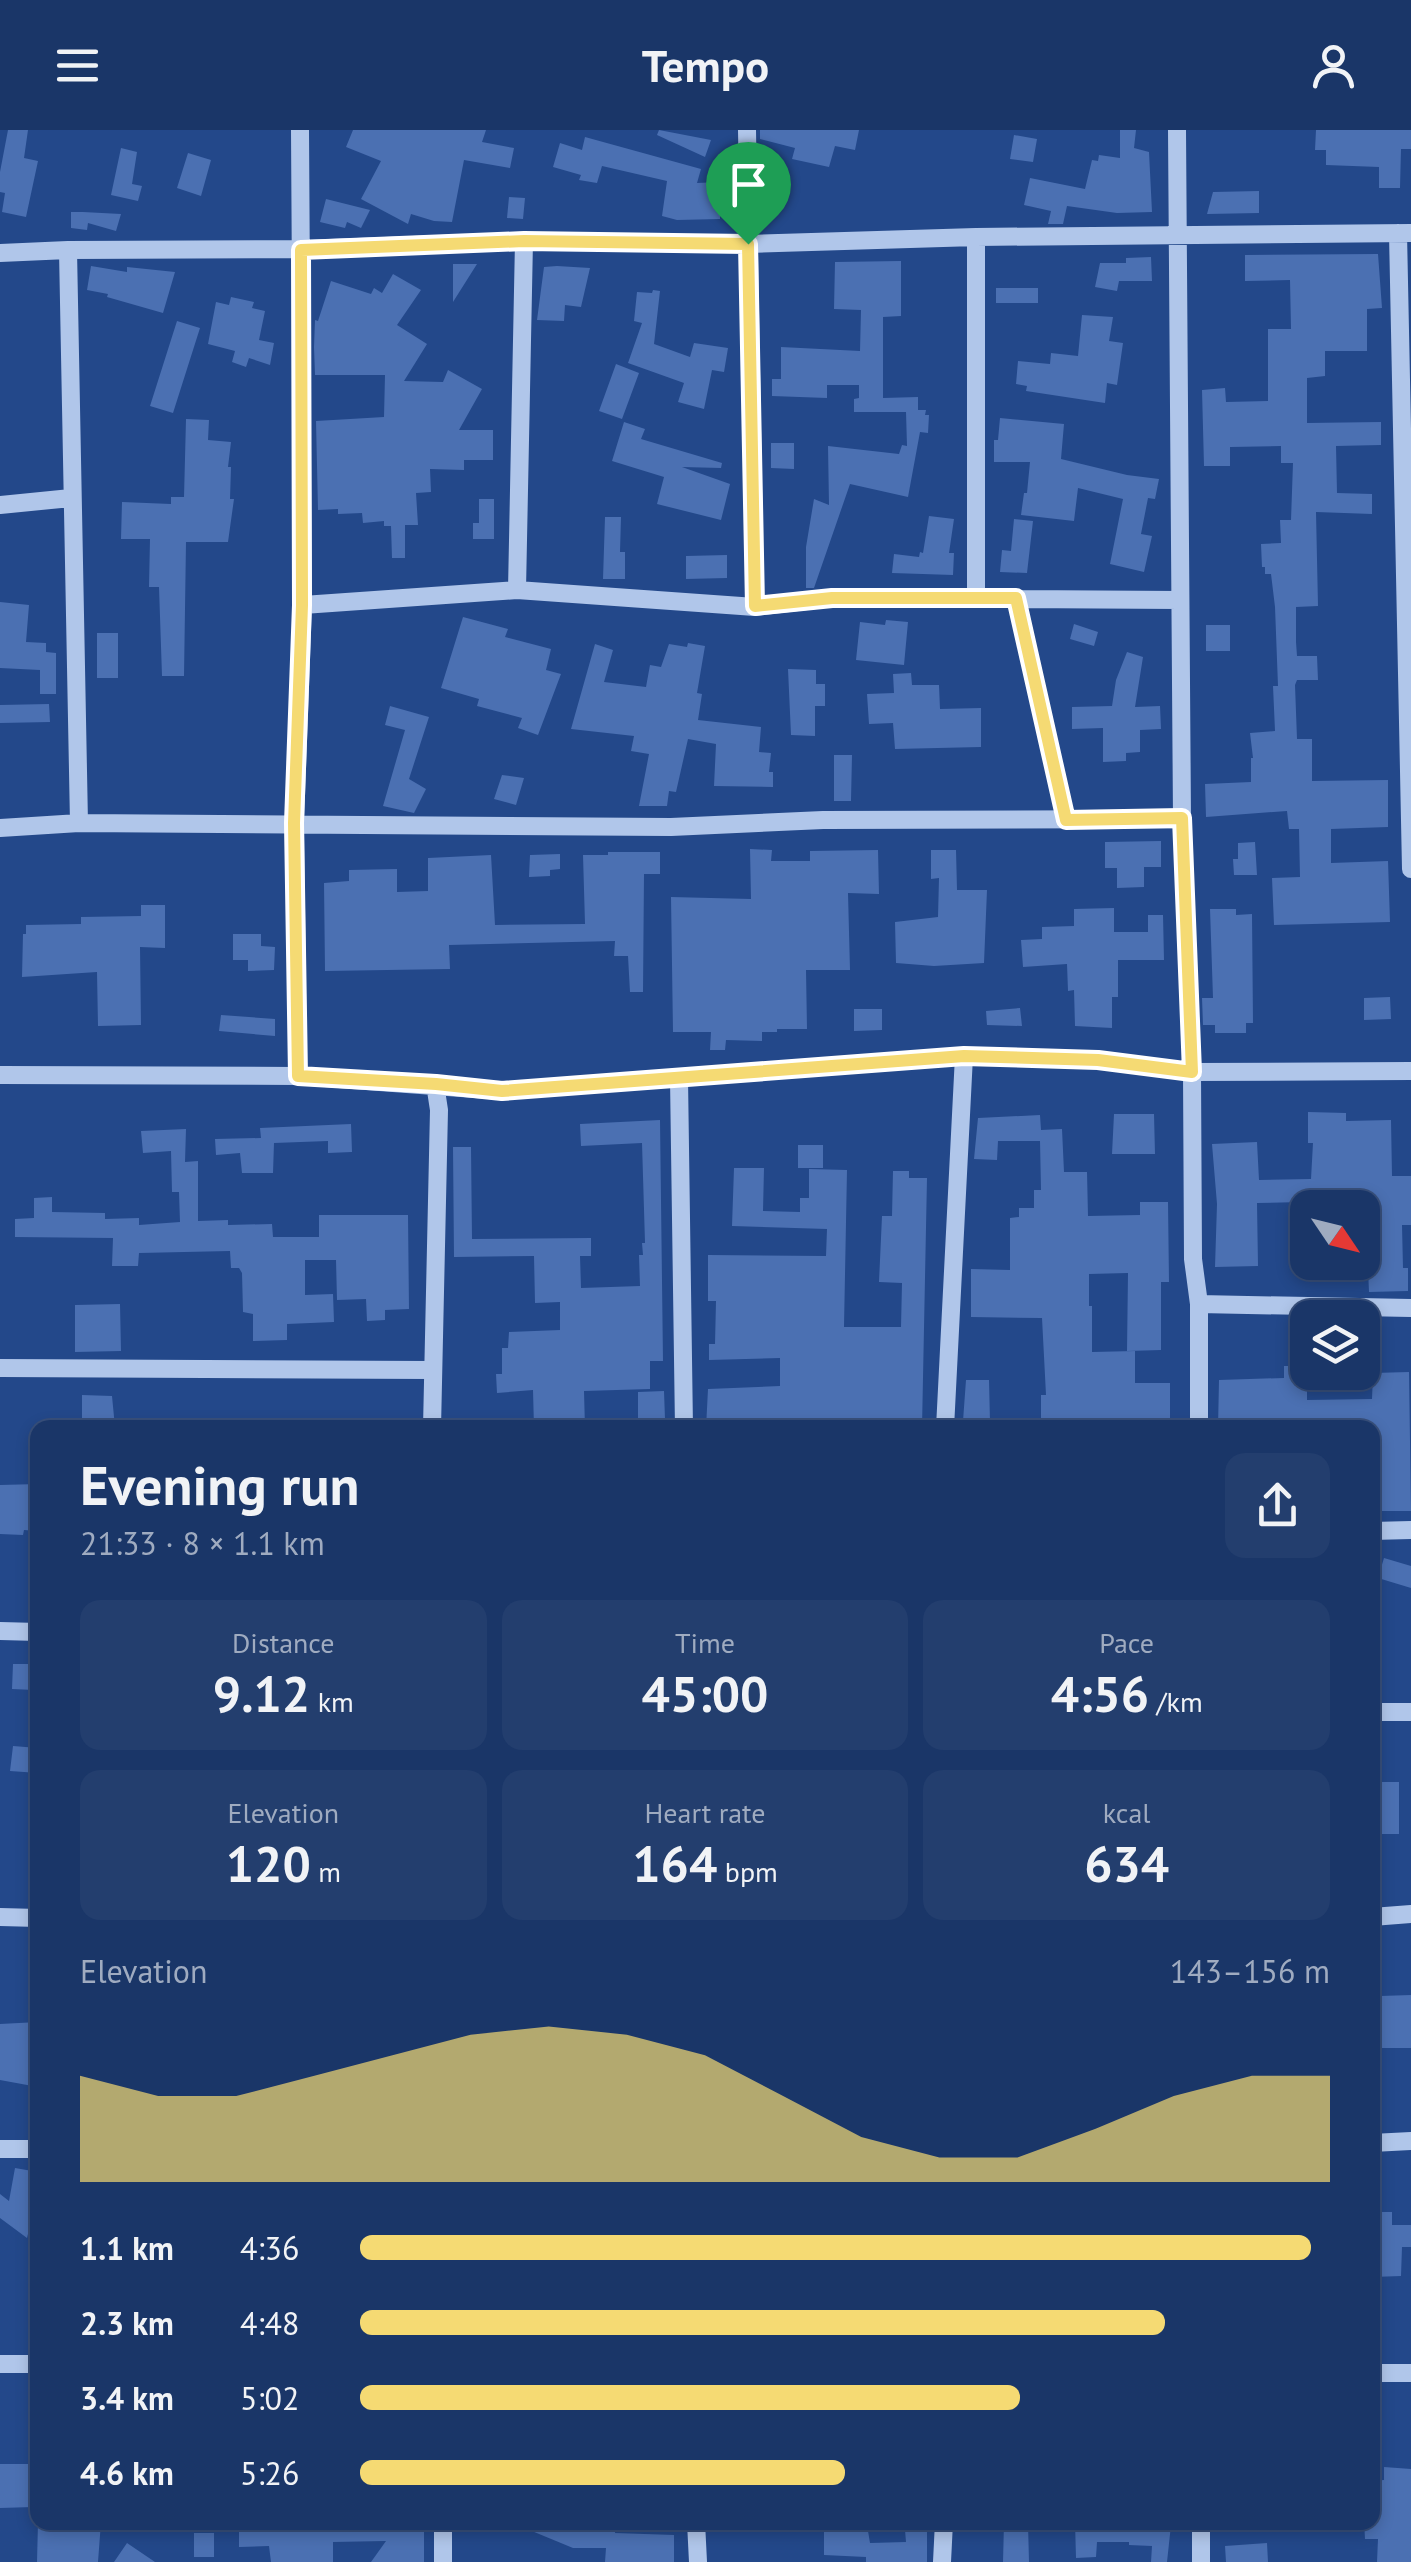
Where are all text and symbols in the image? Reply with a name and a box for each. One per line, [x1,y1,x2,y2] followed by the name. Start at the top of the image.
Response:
[642,36,769,94] text: Tempo
[50,38,105,93] icon: menu
[1306,38,1361,93] icon: person
[706,142,791,245] pin
[721,157,776,212] icon: arrive
[1290,1190,1380,1280] north arrow
[1290,1190,1380,1390] map controls
[1290,1300,1380,1390] button: layers
[80,1449,360,1520] text: Evening run
[1225,1453,1330,1558] button: share
[80,1522,325,1564] text: 21:33 · 8 × 1.1 km
[232,1624,335,1661] text: Distance
[675,1624,735,1661] text: Time
[1099,1624,1154,1661] text: Pace
[213,1661,310,1726] text: 9.12
[642,1661,768,1726] text: 45:00
[1051,1661,1149,1726] text: 4:56
[310,1683,354,1720] text: km
[1149,1683,1203,1720] text: /km
[228,1794,339,1831] text: Elevation
[644,1794,766,1831] text: Heart rate
[1103,1794,1151,1831] text: kcal
[226,1831,311,1896] text: 120
[632,1831,717,1896] text: 164
[1084,1831,1169,1896] text: 634
[311,1853,341,1890] text: m
[717,1853,778,1890] text: bpm
[80,1950,207,1992] text: Elevation
[1170,1950,1330,1992] text: 143–156 m
[80,2227,174,2269] text: 1.1 km
[240,2227,299,2269] text: 4:36
[80,2302,174,2344] text: 2.3 km
[240,2302,299,2344] text: 4:48
[80,2377,174,2419] text: 3.4 km
[240,2377,299,2419] text: 5:02
[80,2452,174,2494] text: 4.6 km
[240,2452,299,2494] text: 5:26

